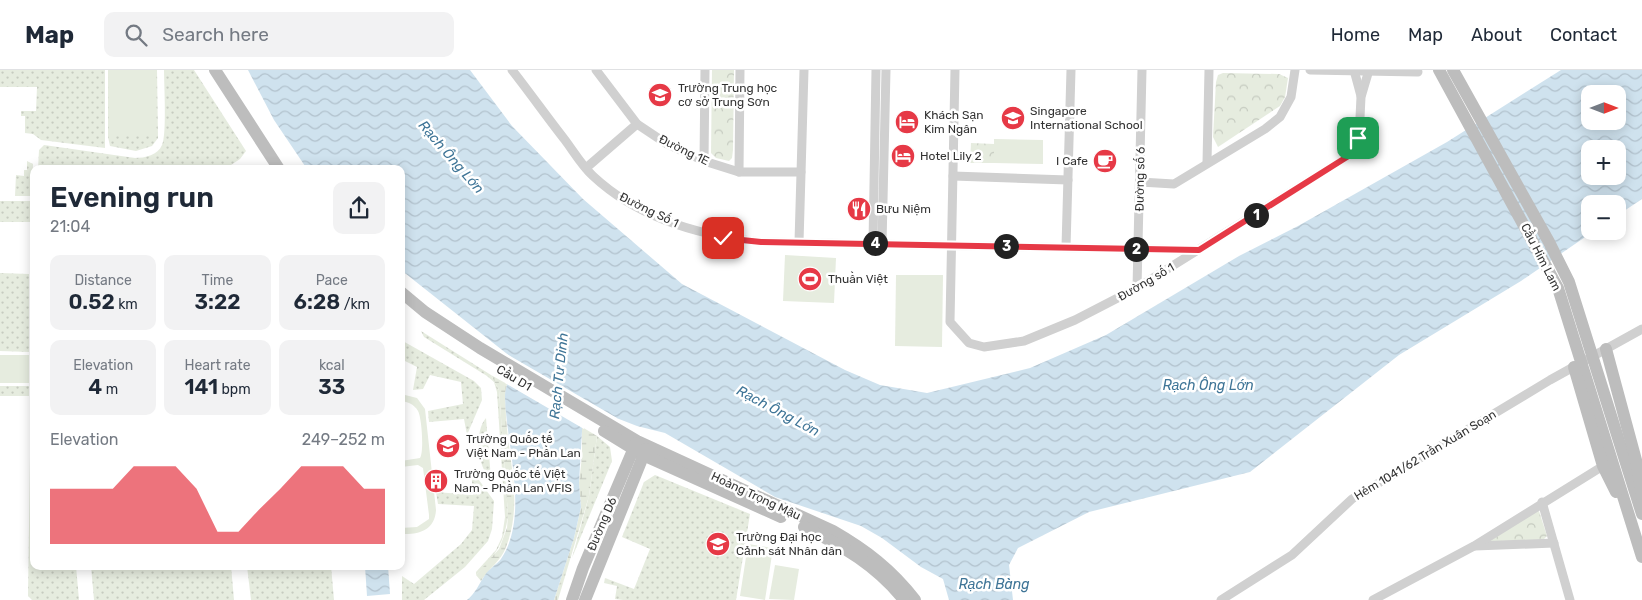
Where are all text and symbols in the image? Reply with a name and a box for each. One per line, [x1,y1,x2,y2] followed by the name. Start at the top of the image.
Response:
[104,12,454,57] search box
[25,21,74,49] text: Map
[122,21,150,49] icon: search
[162,23,269,46] text: Search here
[1331,24,1380,46] text: Home
[1408,24,1443,46] text: Map
[1471,24,1522,46] text: About
[1550,24,1617,46] text: Contact
[678,81,778,109] place label: Trường Trung học cơ sở Trung Sơn
[647,82,673,108] school or university icon: Trường Trung học cơ sở Trung Sơn
[1581,85,1626,130] north arrow
[1581,85,1626,240] map controls
[1030,104,1143,132] place label: Singapore International School
[1000,105,1026,131] school or university icon: Singapore International School
[924,108,983,136] place label: Khách Sạn Kim Ngân
[894,109,920,135] hotel icon: Khách Sạn Kim Ngân
[415,116,488,197] water label: Rạch Ông Lớn
[1337,117,1379,159] pin
[1344,124,1372,152] icon: arrive
[657,132,711,168] street label: Đường 1E
[1581,140,1626,185] button: +
[890,143,916,169] hotel icon: Hotel Lily 2
[1132,146,1148,212] street label: Đường số 6
[1092,148,1118,174] cafe icon: I Cafe
[920,149,982,163] place label: Hotel Lily 2
[1056,154,1088,168] place label: I Cafe
[50,181,214,214] text: Evening run
[333,182,385,234] button: share
[617,189,681,230] street label: Đường Số 1
[1581,195,1626,240] button: −
[846,196,872,222] restaurant icon: Bưu Niệm
[876,202,931,216] place label: Bưu Niệm
[1244,202,1268,228] pin: 1
[1253,207,1260,224] text: 1
[50,217,90,236] text: 21:04
[702,217,744,259] pin
[1518,221,1565,293] street label: Cầu Him Lam
[709,224,737,252] icon: check
[862,230,888,256] pin: 4
[994,234,1018,258] pin: 3
[871,235,880,252] text: 4
[1124,236,1148,262] pin: 2
[1002,238,1011,255] text: 3
[1132,241,1141,258] text: 2
[1115,260,1177,304] street label: Đường số 1
[797,266,823,292] sports icon: Thuần Việt
[828,271,888,286] place label: Thuần Việt
[74,272,132,289] text: Distance
[202,272,233,289] text: Time
[316,272,348,289] text: Pace
[69,289,115,314] text: 0.52
[194,289,241,314] text: 3:22
[294,289,340,314] text: 6:28
[115,296,138,313] text: km
[340,296,370,313] text: /km
[546,332,572,420] water label: Rạch Tư Dinh
[73,357,133,374] text: Elevation
[185,357,250,374] text: Heart rate
[319,357,345,374] text: kcal
[494,362,534,394] street label: Cầu D1
[88,374,102,399] text: 4
[184,374,218,399] text: 141
[318,374,345,399] text: 33
[1162,376,1254,394] water label: Rạch Ông Lớn
[102,381,118,398] text: m
[218,381,251,398] text: bpm
[734,381,823,440] water label: Rạch Ông Lớn
[1351,407,1498,503] street label: Hẻm 1041/62 Trần Xuân Soạn
[50,430,119,449] text: Elevation
[302,430,385,449] text: 249–252 m
[466,431,581,460] place label: Trường Quốc tế Việt Nam - Phần Lan
[435,433,461,459] school or university icon: Trường Quốc tế Việt Nam - Phần Lan
[454,466,572,495] place label: Trường Quốc tế Việt Nam - Phần Lan VFIS
[423,468,449,494] building icon: Trường Quốc tế Việt Nam - Phần Lan VFIS
[709,469,803,523] street label: Hoàng Trọng Mậu
[584,495,620,553] street label: Đường D6
[736,530,842,558] place label: Trường Đại học Cảnh sát Nhân dân
[705,531,731,557] school or university icon: Trường Đại học Cảnh sát Nhân dân
[958,576,1030,593] water label: Rạch Bàng

